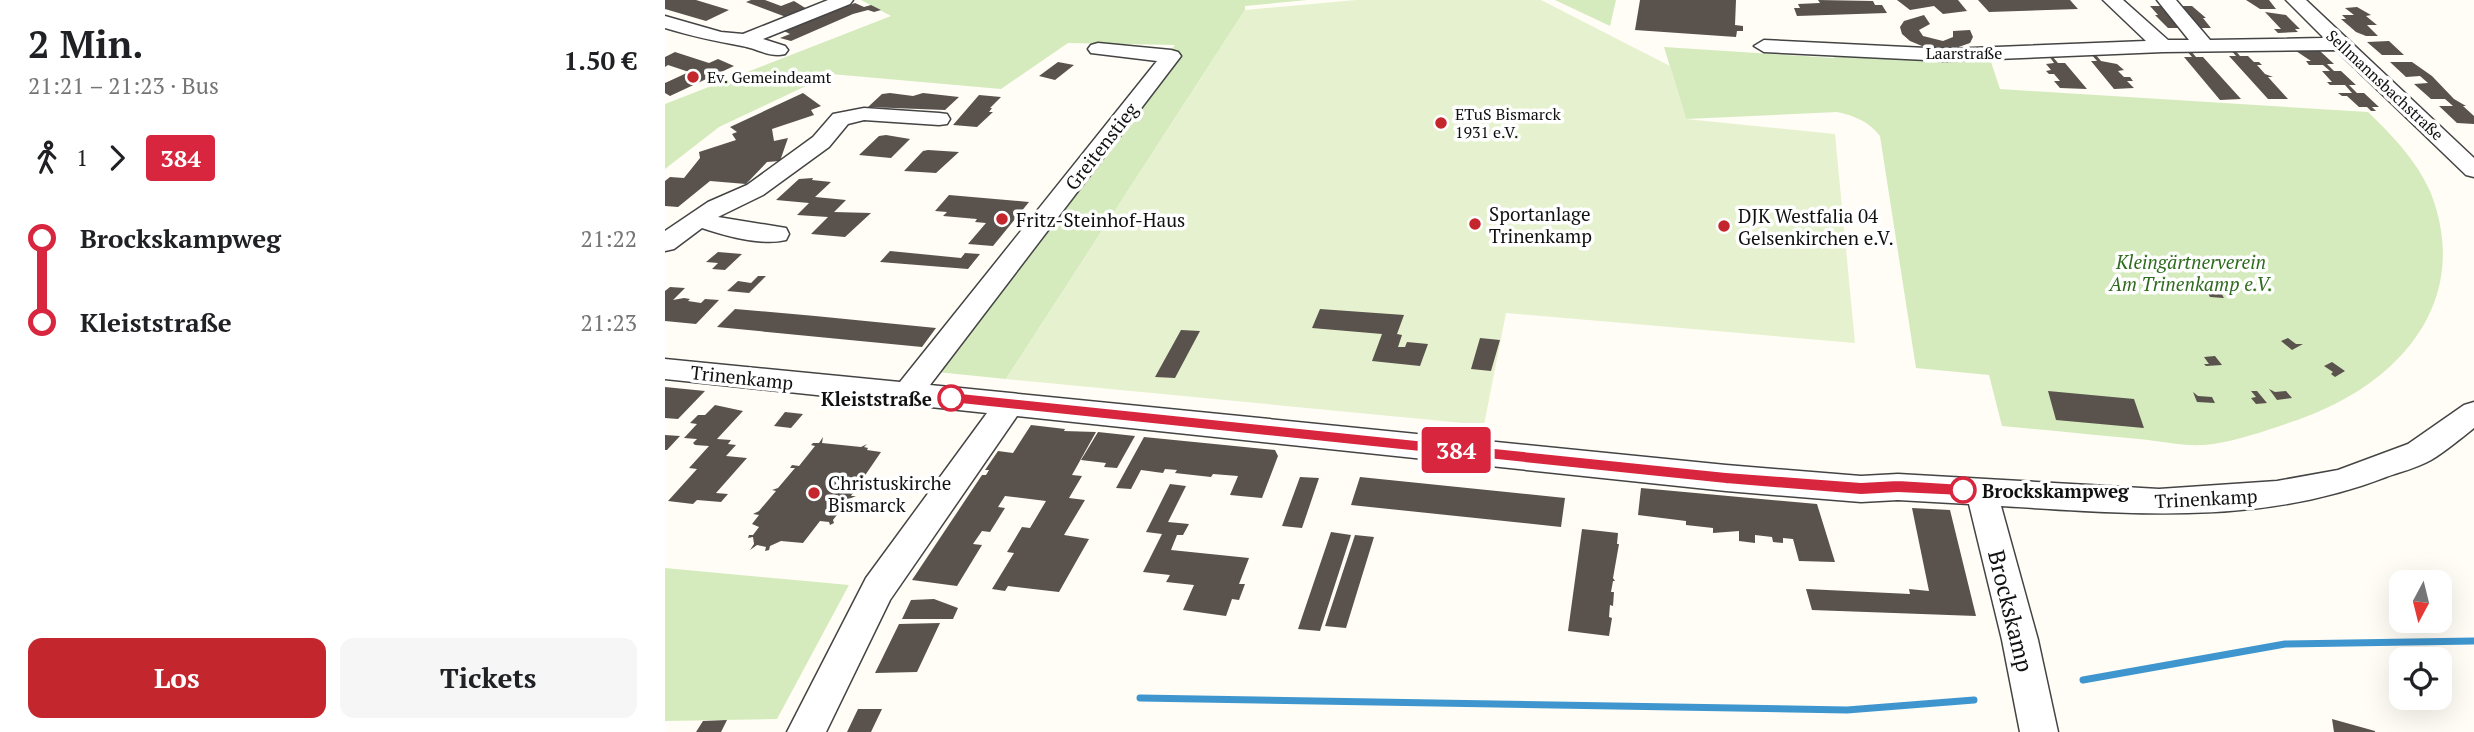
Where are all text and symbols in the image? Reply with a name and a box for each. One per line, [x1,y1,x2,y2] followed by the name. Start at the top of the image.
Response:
[28,19,143,69] text: 2 Min.
[2322,25,2448,145] street label: Sellmannsbachstraße
[1926,42,2002,64] street label: Laarstraße
[564,43,637,77] text: 1.50 €
[707,66,832,88] place label: Ev. Gemeindeamt
[685,69,701,85] marker: Ev. Gemeindeamt
[28,70,219,101] text: 21:21 – 21:23 · Bus
[1059,97,1144,195] street label: Greitenstieg
[1455,103,1561,143] place label: ETuS Bismarck 1931 e.V.
[1433,115,1449,131] marker: ETuS Bismarck 1931 e.V.
[28,139,66,177] icon: walk
[98,139,136,177] icon: forward
[76,142,88,173] text: 1
[160,142,201,174] text: 384
[1489,201,1592,248] place label: Sportanlage Trinenkamp
[1738,203,1894,250] place label: DJK Westfalia 04 Gelsenkirchen e.V.
[1016,207,1185,232] place label: Fritz-Steinhof-Haus
[994,211,1010,227] marker: Fritz-Steinhof-Haus
[1467,216,1483,232] marker: Sportanlage Trinenkamp
[1716,218,1732,234] marker: DJK Westfalia 04 Gelsenkirchen e.V.
[80,221,281,255] text: Brockskampweg
[580,223,637,254] text: 21:22
[2108,249,2273,296] park label: Kleingärtnerverein Am Trinenkamp e.V.
[80,305,232,339] text: Kleiststraße
[580,307,637,338] text: 21:23
[690,359,794,395] street label: Trinenkamp
[938,385,964,411] marker: Kleiststraße
[821,386,932,411] place label: Kleiststraße
[1416,427,1496,473] line badge: 384
[1436,434,1476,466] text: 384
[828,470,951,517] place label: Christuskirche Bismarck
[1950,477,1976,503] marker: Brockskampweg
[1982,478,2130,503] place label: Brockskampweg
[2154,483,2258,513] street label: Trinenkamp
[806,485,822,501] marker: Christuskirche Bismarck
[1981,547,2041,675] street label: Brockskamp
[2389,570,2452,634] north arrow
[2389,570,2452,710] map controls
[28,638,326,718] button: Los
[340,638,637,718] button: Tickets
[2389,647,2452,710] button: locate

